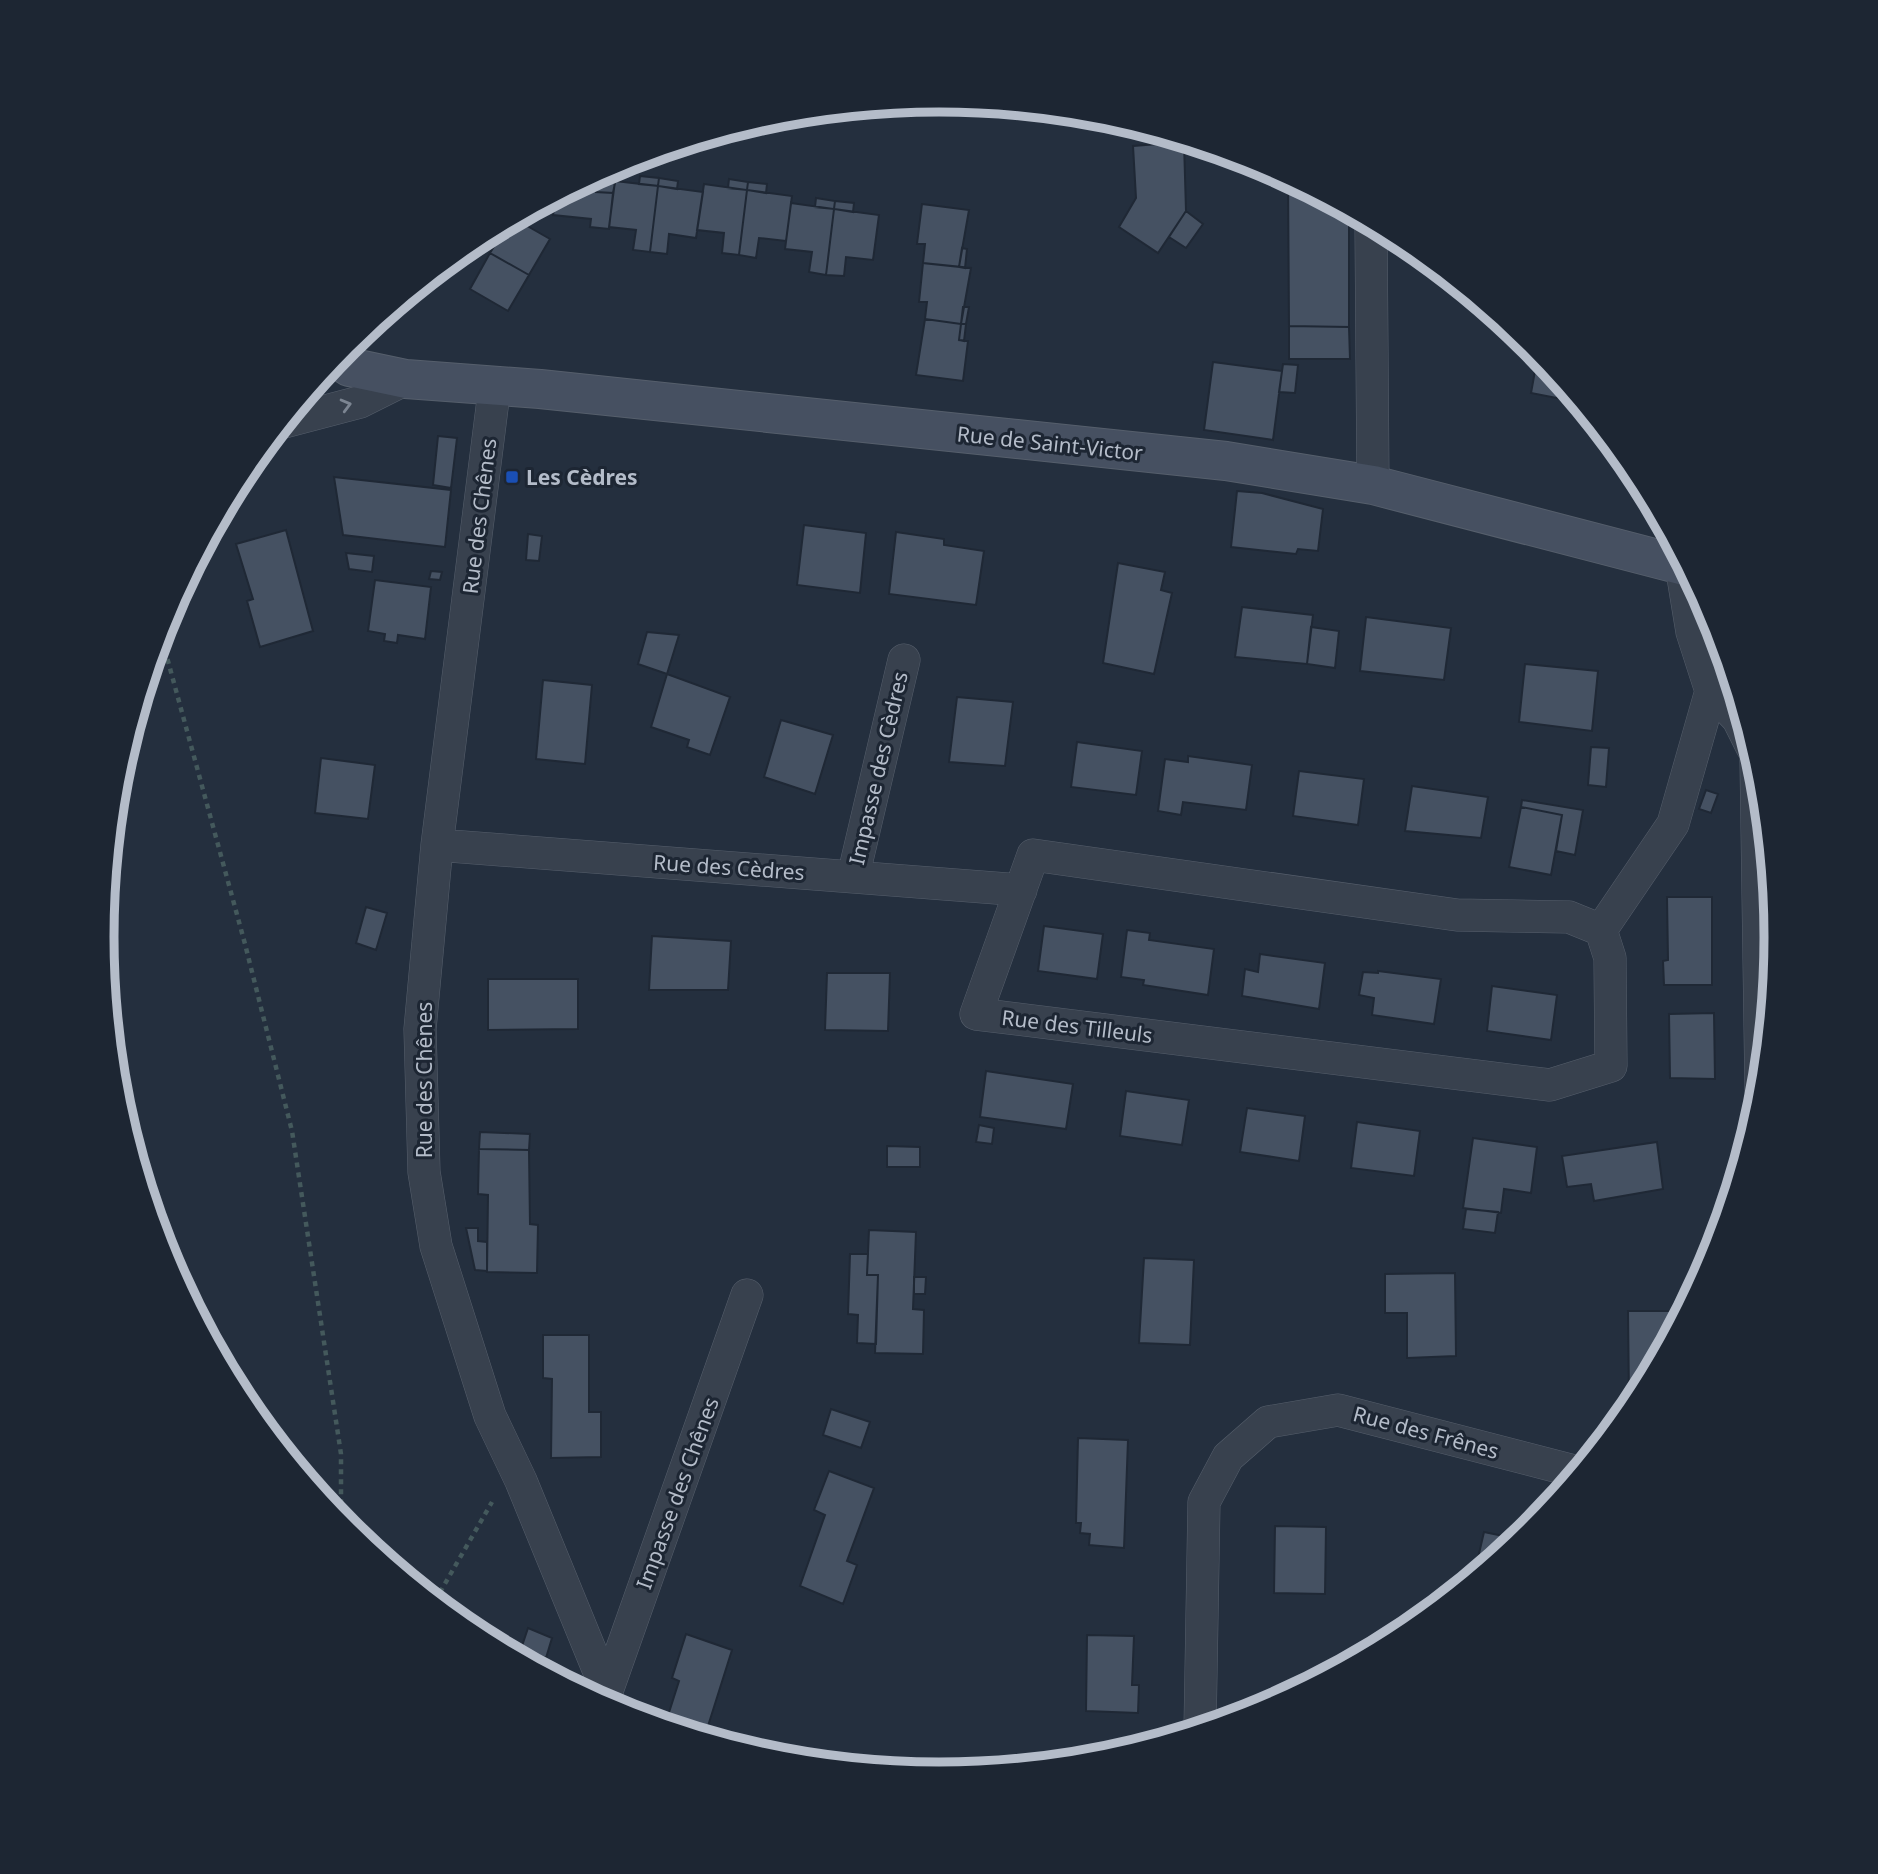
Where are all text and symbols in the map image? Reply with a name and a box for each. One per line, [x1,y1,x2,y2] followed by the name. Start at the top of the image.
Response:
[340,399,352,414] one-way arrow
[956,419,1145,467] street label: Rue de Saint-Victor
[456,437,502,595] street label: Rue des Chênes
[526,463,638,491] place label: Les Cèdres
[504,469,520,485] marker: Les Cèdres
[842,669,914,867] street label: Impasse des Cèdres
[652,848,806,886] street label: Rue des Cèdres
[410,1002,438,1158] street label: Rue des Chênes
[1000,1003,1154,1049] street label: Rue des Tilleuls
[629,1393,725,1593] street label: Impasse des Chênes
[1350,1399,1502,1465] street label: Rue des Frênes

